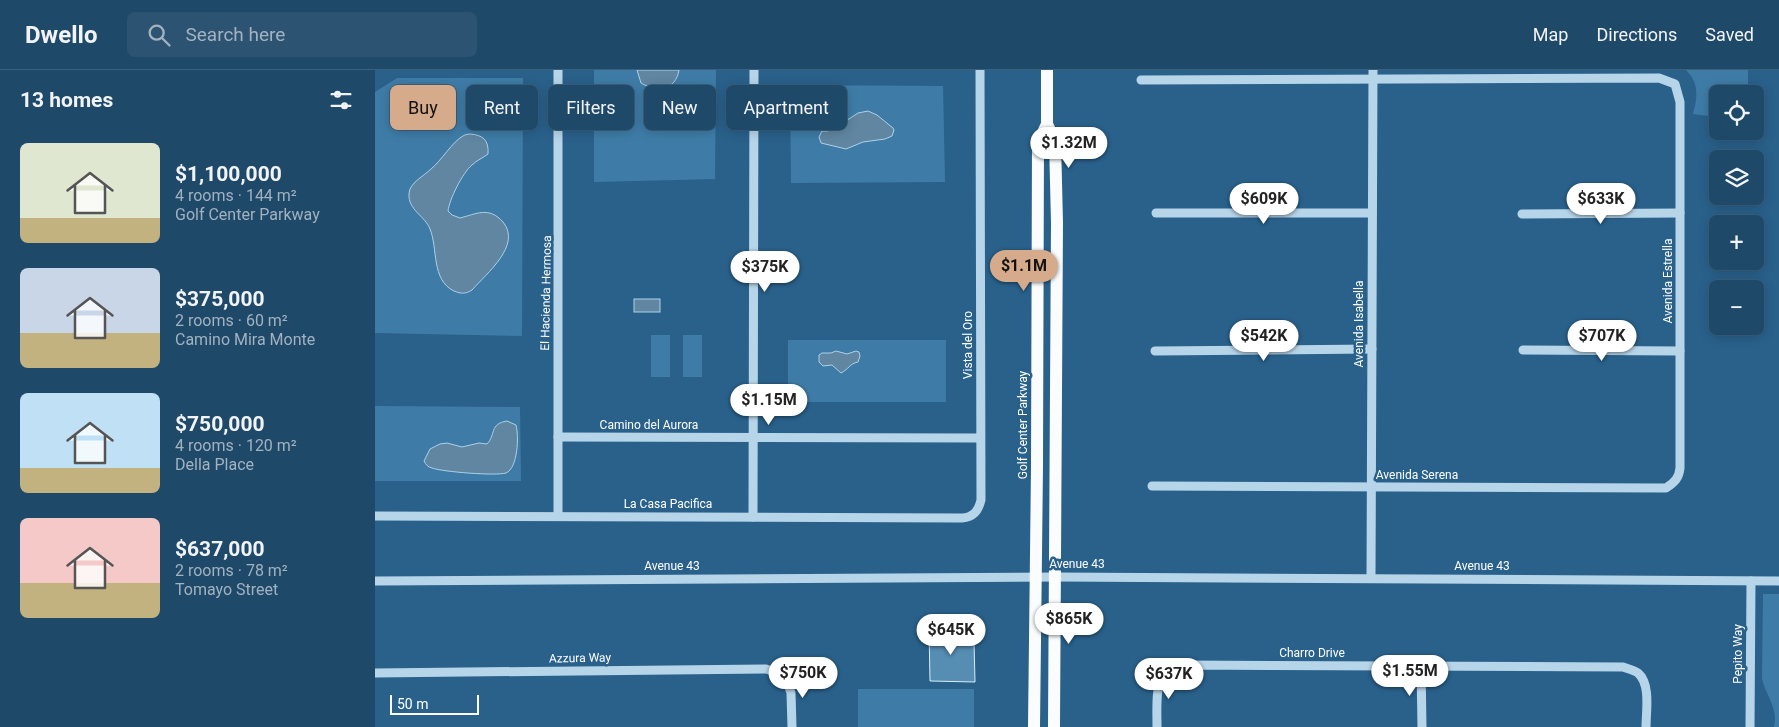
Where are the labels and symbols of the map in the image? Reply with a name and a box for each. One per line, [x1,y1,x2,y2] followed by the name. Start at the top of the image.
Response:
[1028,126,1110,169] pin: $1.32M
[1229,182,1299,225] pin: $609K
[1566,182,1636,225] pin: $633K
[538,235,554,351] street label: El Hacienda Hermosa
[1661,238,1675,324] street label: Avenida Estrella
[730,250,800,293] pin: $375K
[989,250,1059,292] pin: $1.1M
[1352,281,1366,367] street label: Avenida Isabella
[961,311,975,379] street label: Vista del Oro
[1229,320,1299,362] pin: $542K
[1567,320,1637,362] pin: $707K
[1016,370,1030,479] street label: Golf Center Parkway
[728,384,810,426] pin: $1.15M
[600,418,698,432] street label: Camino del Aurora
[1376,468,1458,482] street label: Avenida Serena
[624,497,712,511] street label: La Casa Pacifica
[1049,557,1105,571] street label: Avenue 43
[644,559,700,573] street label: Avenue 43
[1454,559,1510,573] street label: Avenue 43
[1034,602,1104,645] pin: $865K
[916,614,986,656] pin: $645K
[1731,624,1745,684] street label: Pepito Way
[1279,646,1345,660] street label: Charro Drive
[549,650,612,666] street label: Azzura Way
[1369,654,1451,697] pin: $1.55M
[768,656,838,699] pin: $750K
[1134,658,1204,700] pin: $637K
[390,692,479,715] scale bar

